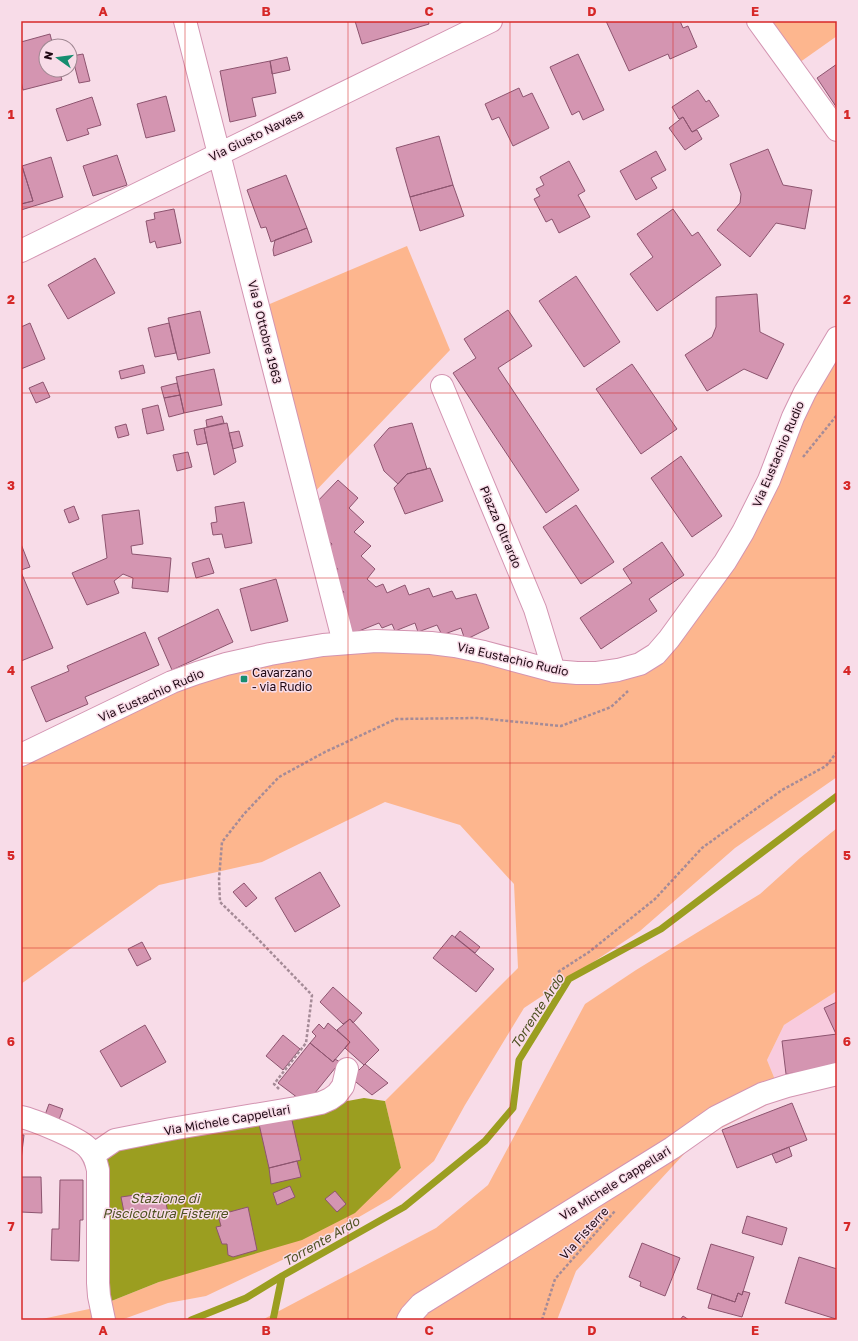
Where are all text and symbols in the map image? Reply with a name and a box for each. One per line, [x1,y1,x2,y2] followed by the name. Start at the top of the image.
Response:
[98,3,108,19] text: A
[261,3,271,19] text: B
[424,3,434,19] text: C
[587,3,597,19] text: D
[751,3,759,19] text: E
[38,38,78,78] north arrow
[40,50,55,61] text: N
[8,106,15,122] text: 1
[206,106,306,164] street label: Via Giusto Navasa
[844,106,851,122] text: 1
[245,279,285,385] street label: Via 9 Ottobre 1963
[7,291,15,307] text: 2
[843,291,851,307] text: 2
[749,399,807,509] street label: Via Eustachio Rudio
[7,477,15,493] text: 3
[843,477,851,493] text: 3
[477,484,525,570] street label: Piazza Oltrardo
[456,639,570,679] street label: Via Eustachio Rudio
[7,662,15,678] text: 4
[843,662,851,678] text: 4
[96,665,206,725] street label: Via Eustachio Rudio
[252,665,312,694] place label: Cavarzano - via Rudio
[239,674,249,684] marker: Cavarzano - via Rudio
[7,847,15,863] text: 5
[843,847,851,863] text: 5
[507,970,568,1051] water label: Torrente Ardo
[7,1033,15,1049] text: 6
[843,1033,851,1049] text: 6
[163,1101,291,1139] street label: Via Michele Cappellari
[557,1143,673,1223] street label: Via Michele Cappellari
[102,1190,229,1221] water label: Stazione di Piscicoltura Fisterre
[556,1204,612,1262] street label: Via Fisterre
[280,1212,363,1269] water label: Torrente Ardo
[7,1218,15,1234] text: 7
[843,1218,851,1234] text: 7
[98,1322,108,1338] text: A
[261,1322,271,1338] text: B
[424,1322,434,1338] text: C
[587,1322,597,1338] text: D
[751,1322,759,1338] text: E

